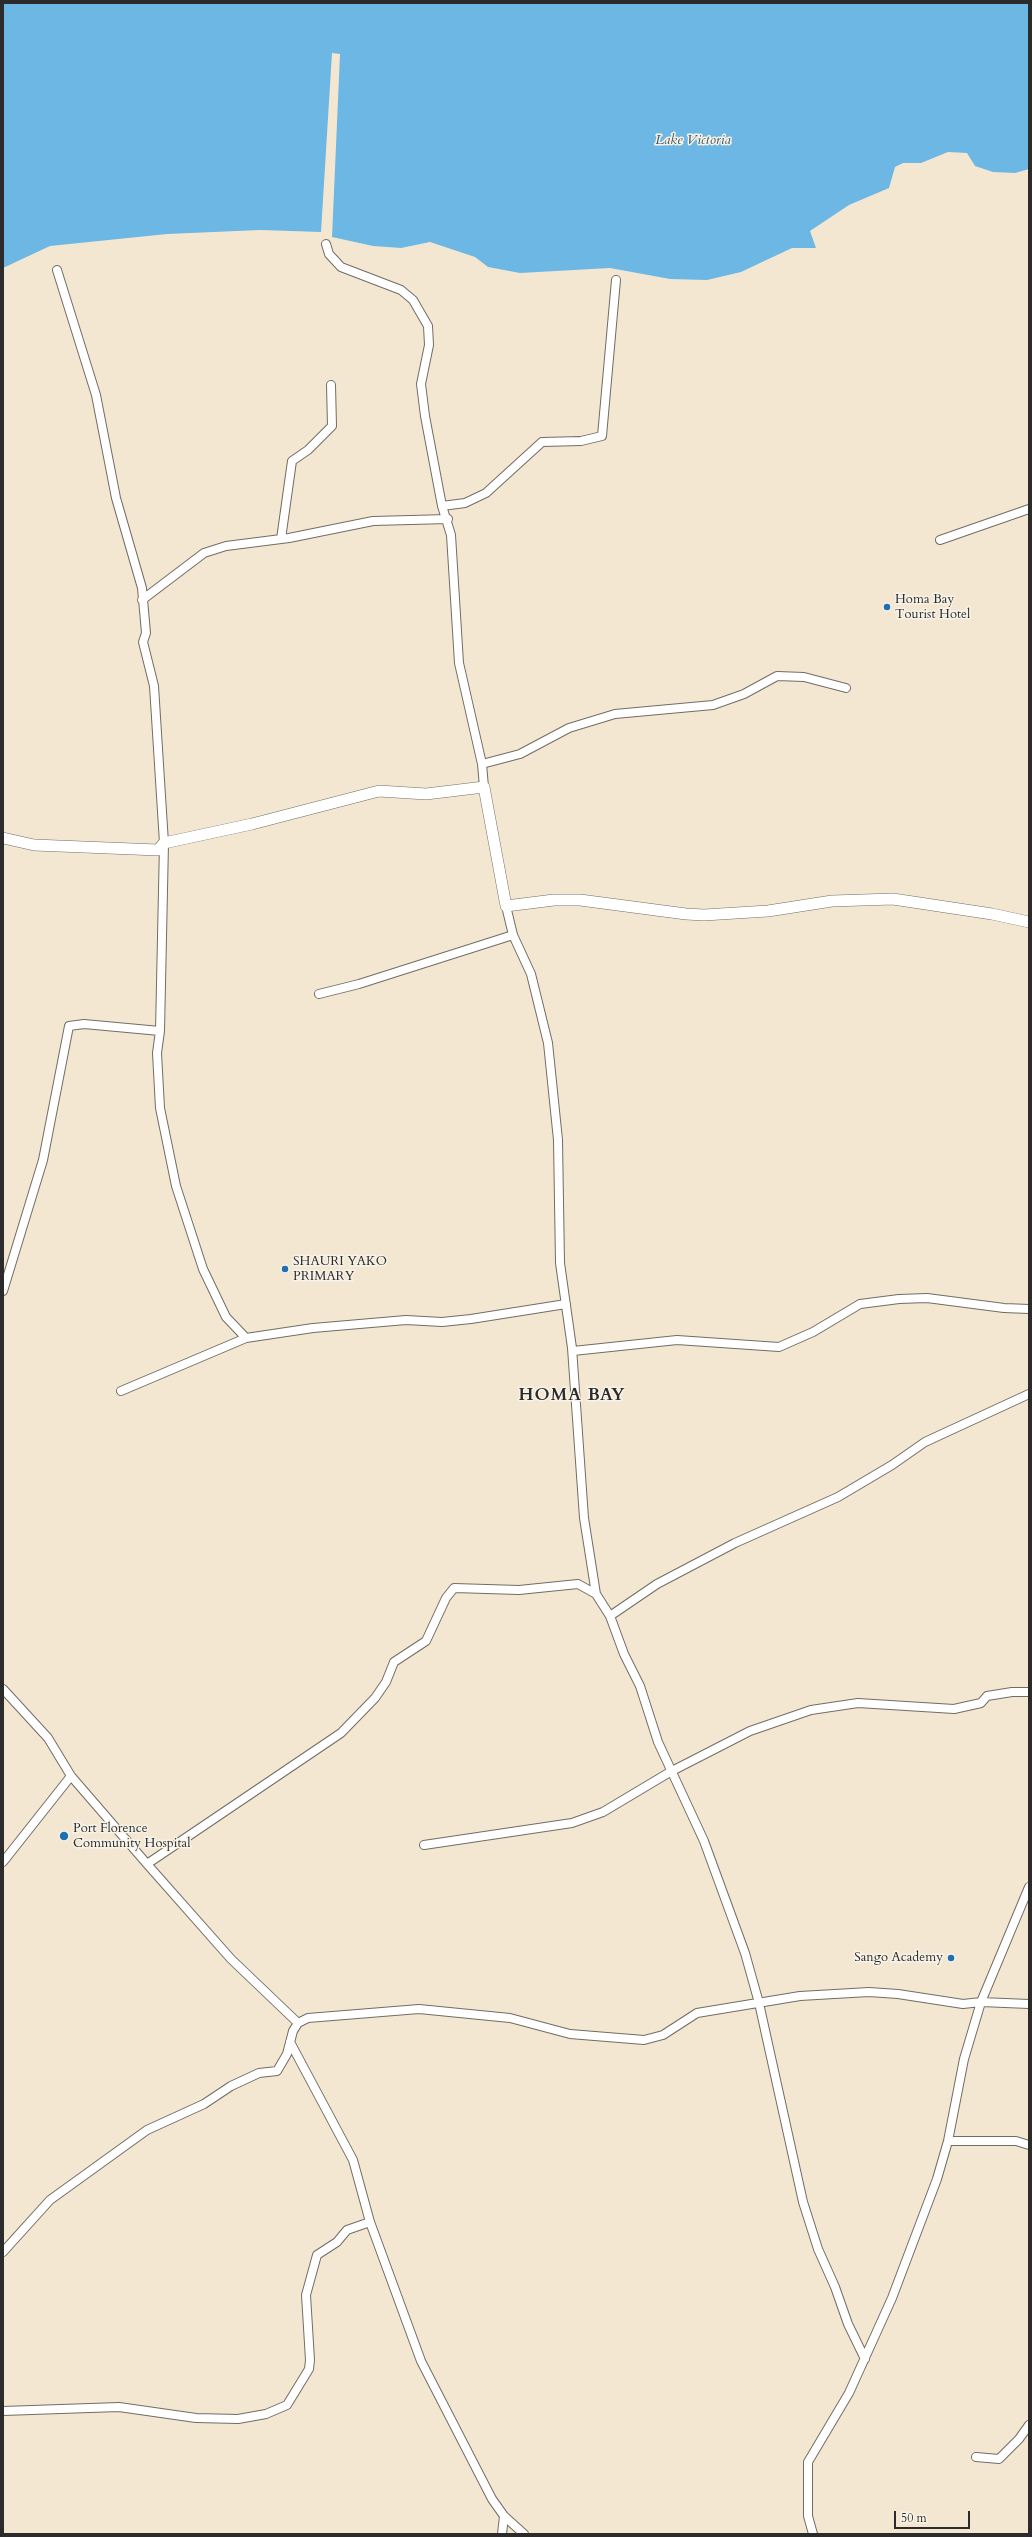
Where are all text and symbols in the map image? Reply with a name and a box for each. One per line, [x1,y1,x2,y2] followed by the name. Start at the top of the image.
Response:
[655,133,731,149] water label: Lake Victoria
[895,592,970,623] place label: Homa Bay Tourist Hotel
[882,602,892,612] marker: Homa Bay Tourist Hotel
[293,1254,387,1285] place label: SHAURI YAKO PRIMARY
[280,1264,290,1274] marker: SHAURI YAKO PRIMARY
[519,1386,625,1406] district label: HOMA BAY
[73,1821,190,1852] place label: Port Florence Community Hospital
[58,1830,70,1842] marker: Port Florence Community Hospital
[854,1950,943,1966] place label: Sango Academy
[946,1953,956,1963] marker: Sango Academy
[896,2503,972,2529] scale bar
[901,2510,927,2526] text: 50 m

